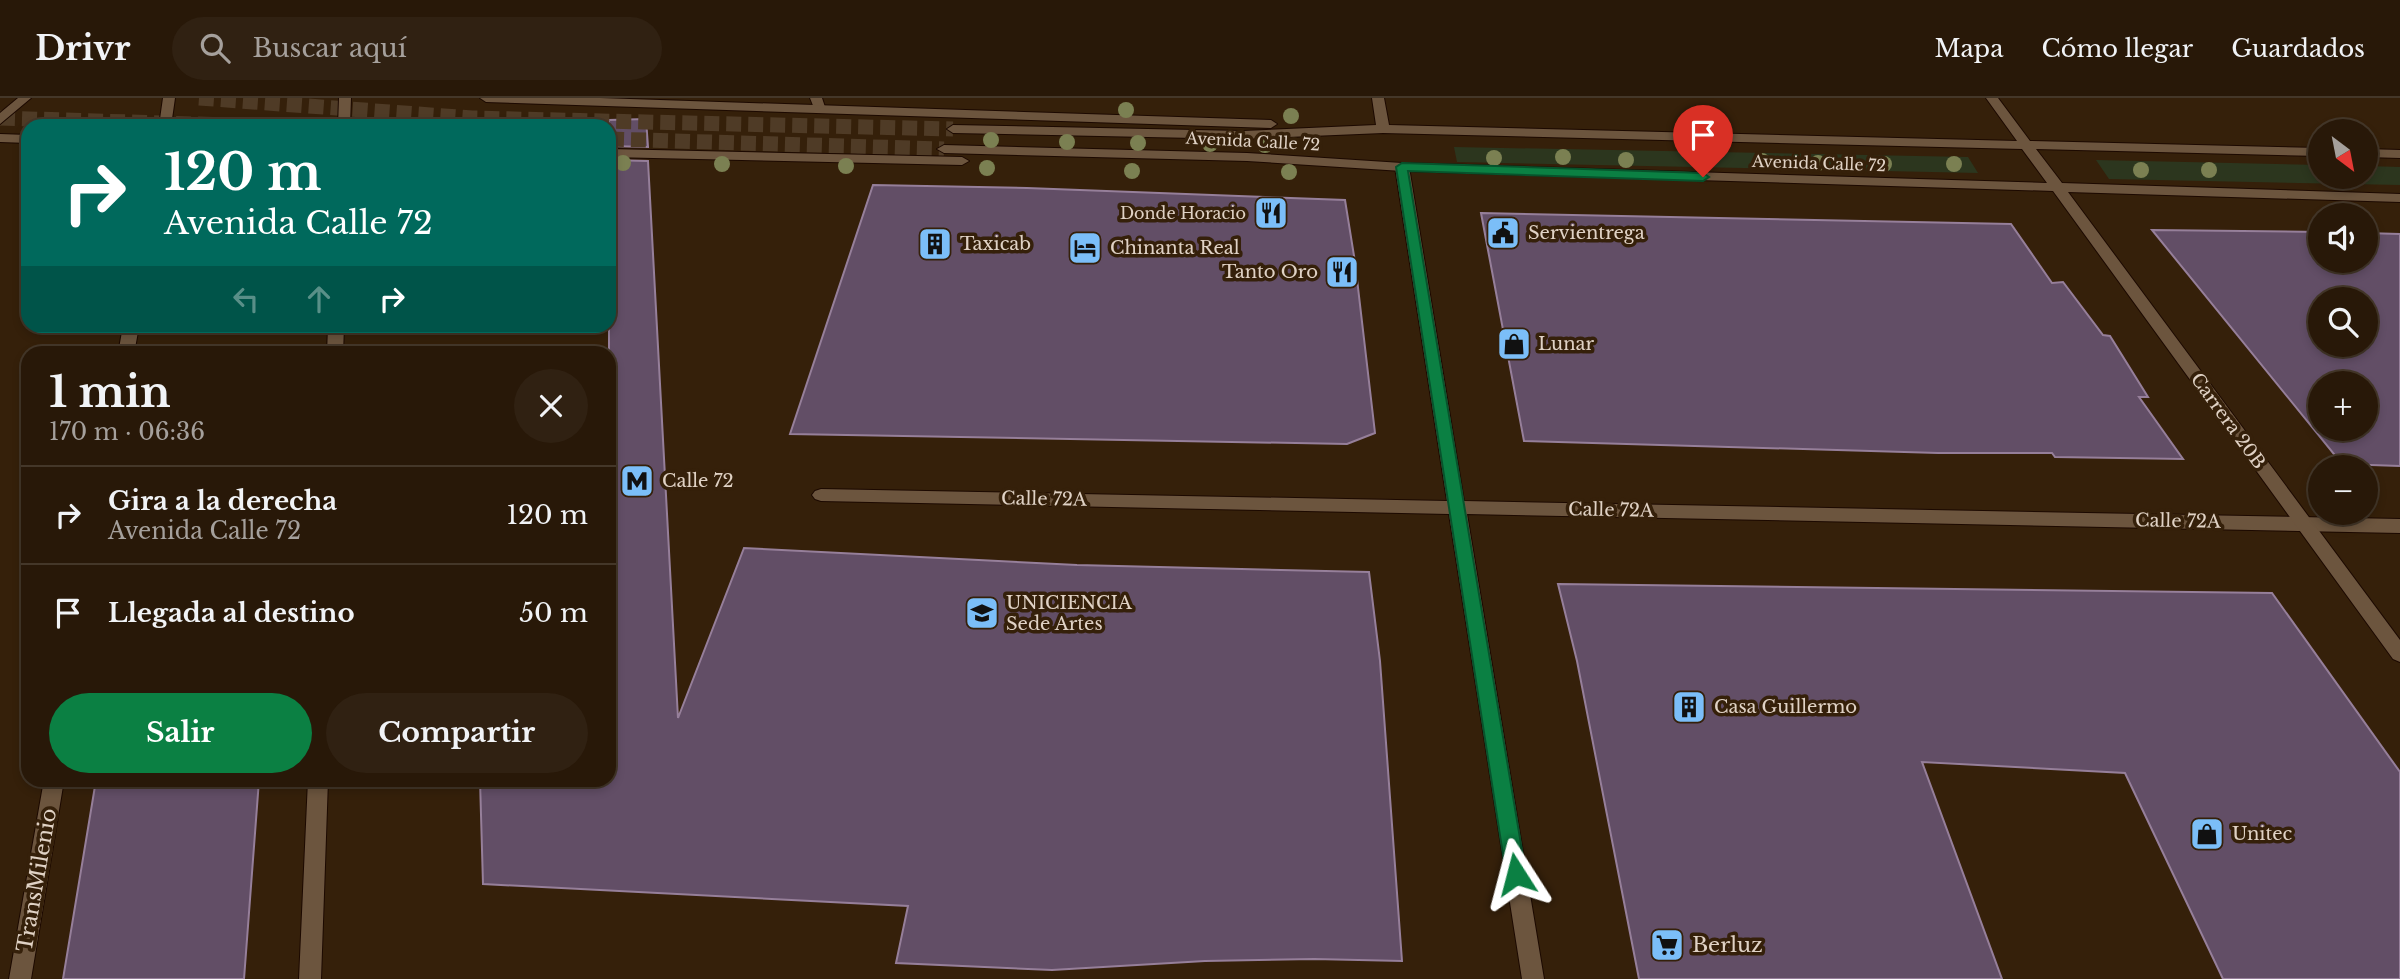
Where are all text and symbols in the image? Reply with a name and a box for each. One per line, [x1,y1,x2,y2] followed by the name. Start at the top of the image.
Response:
[172,17,662,80] search box
[35,28,130,69] text: Drivr
[196,29,234,67] icon: search
[252,32,407,64] text: Buscar aquí
[1934,34,2003,63] text: Mapa
[2041,34,2193,63] text: Cómo llegar
[2231,34,2365,63] text: Guardados
[1673,105,1733,177] pin
[1684,116,1722,154] icon: arrive
[2308,119,2378,189] north arrow
[2308,119,2378,525] map controls
[1184,127,1321,155] street label: Avenida Calle 72
[164,142,322,203] text: 120 m
[49,147,140,238] icon: right
[1751,151,1886,175] street label: Avenida Calle 72
[1252,194,1290,232] restaurant icon: Donde Horacio
[164,203,433,243] text: Avenida Calle 72
[1120,203,1246,223] place label: Donde Horacio
[2308,203,2378,273] button: sound
[1484,214,1522,252] public building icon: Servientrega
[1528,222,1645,244] place label: Servientrega
[916,225,954,263] building icon: Taxicab
[1066,229,1104,267] hotel icon: Chinanta Real
[960,233,1031,255] place label: Taxicab
[1110,237,1240,259] place label: Chinanta Real
[1323,253,1361,291] restaurant icon: Tanto Oro
[1222,261,1318,283] place label: Tanto Oro
[227,280,265,318] icon: left
[300,280,338,318] icon: ahead
[373,280,411,318] icon: right
[2308,287,2378,357] button: search
[1495,325,1533,363] shop icon: Lunar
[1538,333,1595,355] place label: Lunar
[49,366,171,418] text: 1 min
[514,369,588,443] button: close
[2186,369,2270,473] street label: Carrera 20B
[2308,371,2378,441] button: +
[49,418,205,446] text: 170 m · 06:36
[2308,455,2378,525] button: −
[618,462,656,500] metro station icon: Calle 72
[662,470,734,492] place label: Calle 72
[108,485,337,517] text: Gira a la derecha
[1001,487,1088,511] street label: Calle 72A
[49,496,87,534] icon: right
[1568,498,1655,522] street label: Calle 72A
[506,499,588,531] text: 120 m
[2135,509,2222,533] street label: Calle 72A
[108,517,301,545] text: Avenida Calle 72
[1006,592,1133,635] place label: UNICIENCIA Sede Artes
[49,594,87,632] icon: arrive
[963,594,1001,632] school or university icon: UNICIENCIA Sede Artes
[108,597,355,629] text: Llegada al destino
[519,597,588,629] text: 50 m
[1670,688,1708,726] building icon: Casa Guillermo
[49,693,312,773] button: Salir
[326,693,588,773] button: Compartir
[1714,696,1857,718] place label: Casa Guillermo
[12,806,62,954] street label: TransMilenio
[2188,815,2226,853] shop icon: Unitec
[2232,823,2293,845] place label: Unitec
[1479,837,1553,911] position arrow
[1648,926,1686,964] supermarket icon: Berluz
[1692,932,1763,958] place label: Berluz

